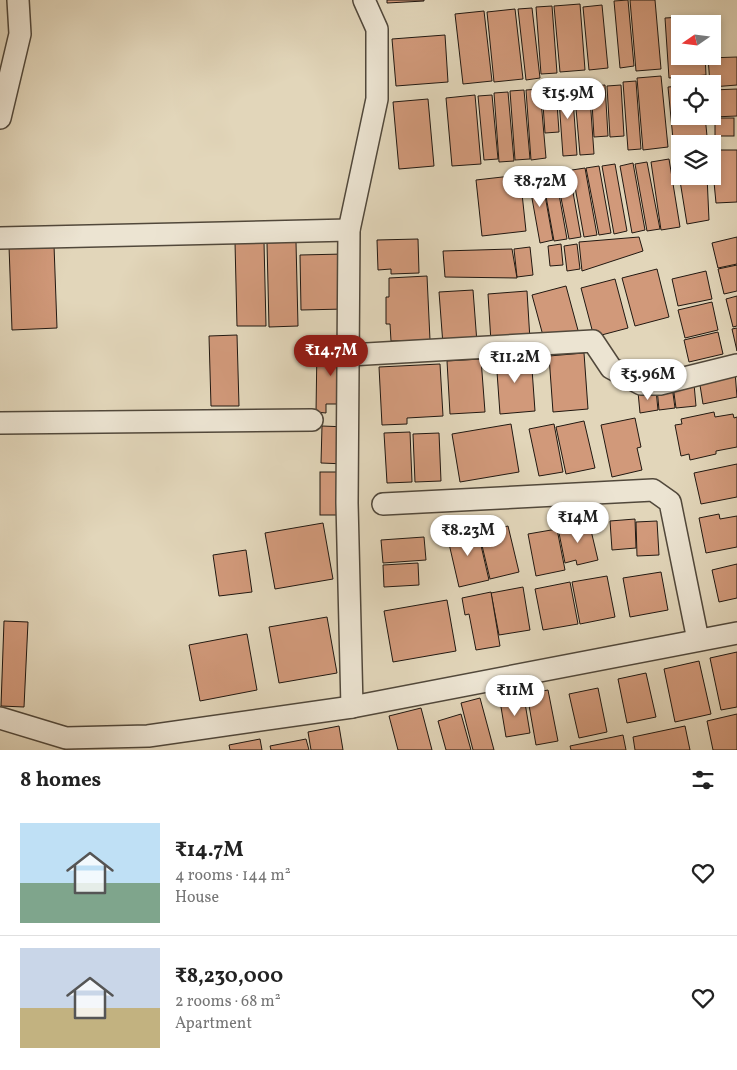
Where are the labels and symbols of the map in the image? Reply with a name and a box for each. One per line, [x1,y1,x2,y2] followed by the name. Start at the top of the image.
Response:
[671,15,721,65] north arrow
[527,78,609,120] pin: ₹15.9M
[499,166,581,208] pin: ₹8.72M
[290,334,372,377] pin: ₹14.7M
[474,342,556,384] pin: ₹11.2M
[607,358,689,401] pin: ₹5.96M
[548,502,608,544] pin: ₹14M
[427,514,509,557] pin: ₹8.23M
[485,674,545,717] pin: ₹11M

